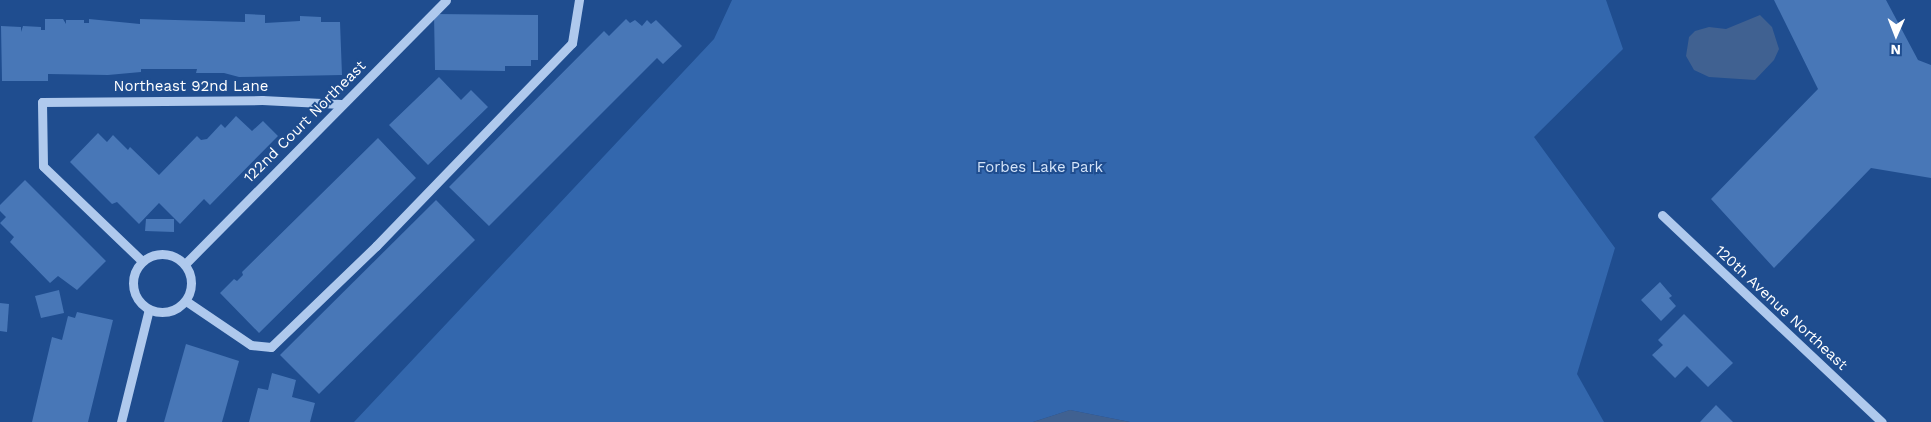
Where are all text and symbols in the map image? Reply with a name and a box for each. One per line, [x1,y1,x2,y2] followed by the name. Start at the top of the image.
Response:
[1871,10,1921,60] north arrow
[1890,42,1901,58] text: N
[240,57,370,187] street label: 122nd Court Northeast
[114,78,268,96] street label: Northeast 92nd Lane
[977,159,1103,177] park label: Forbes Lake Park
[1711,242,1851,374] street label: 120th Avenue Northeast

